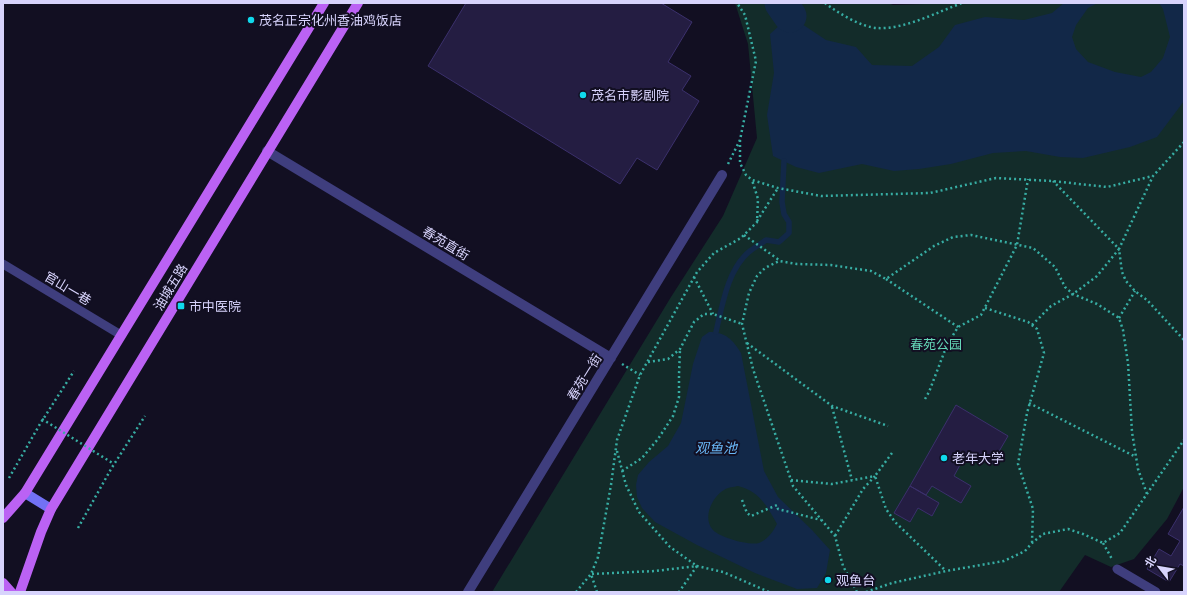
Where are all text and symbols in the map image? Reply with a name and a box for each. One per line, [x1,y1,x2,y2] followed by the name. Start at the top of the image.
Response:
[259,12,402,28] place label: 茂名正宗化州香油鸡饭店
[246,15,256,25] marker: 茂名正宗化州香油鸡饭店
[591,87,669,103] place label: 茂名市影剧院
[578,90,588,100] marker: 茂名市影剧院
[420,223,472,263] street label: 春苑直街
[150,261,190,313] street label: 油城五路
[42,268,94,308] street label: 官山一巷
[189,298,241,314] place label: 市中医院
[176,301,186,311] marker: 市中医院
[910,336,962,352] park label: 春苑公园
[563,351,605,403] street label: 春苑一街
[695,439,739,456] water label: 观鱼池
[952,450,1004,466] place label: 老年大学
[939,453,949,463] marker: 老年大学
[1139,547,1179,587] north arrow
[1142,554,1159,570] text: 北
[836,572,875,588] place label: 观鱼台
[823,575,833,585] marker: 观鱼台

